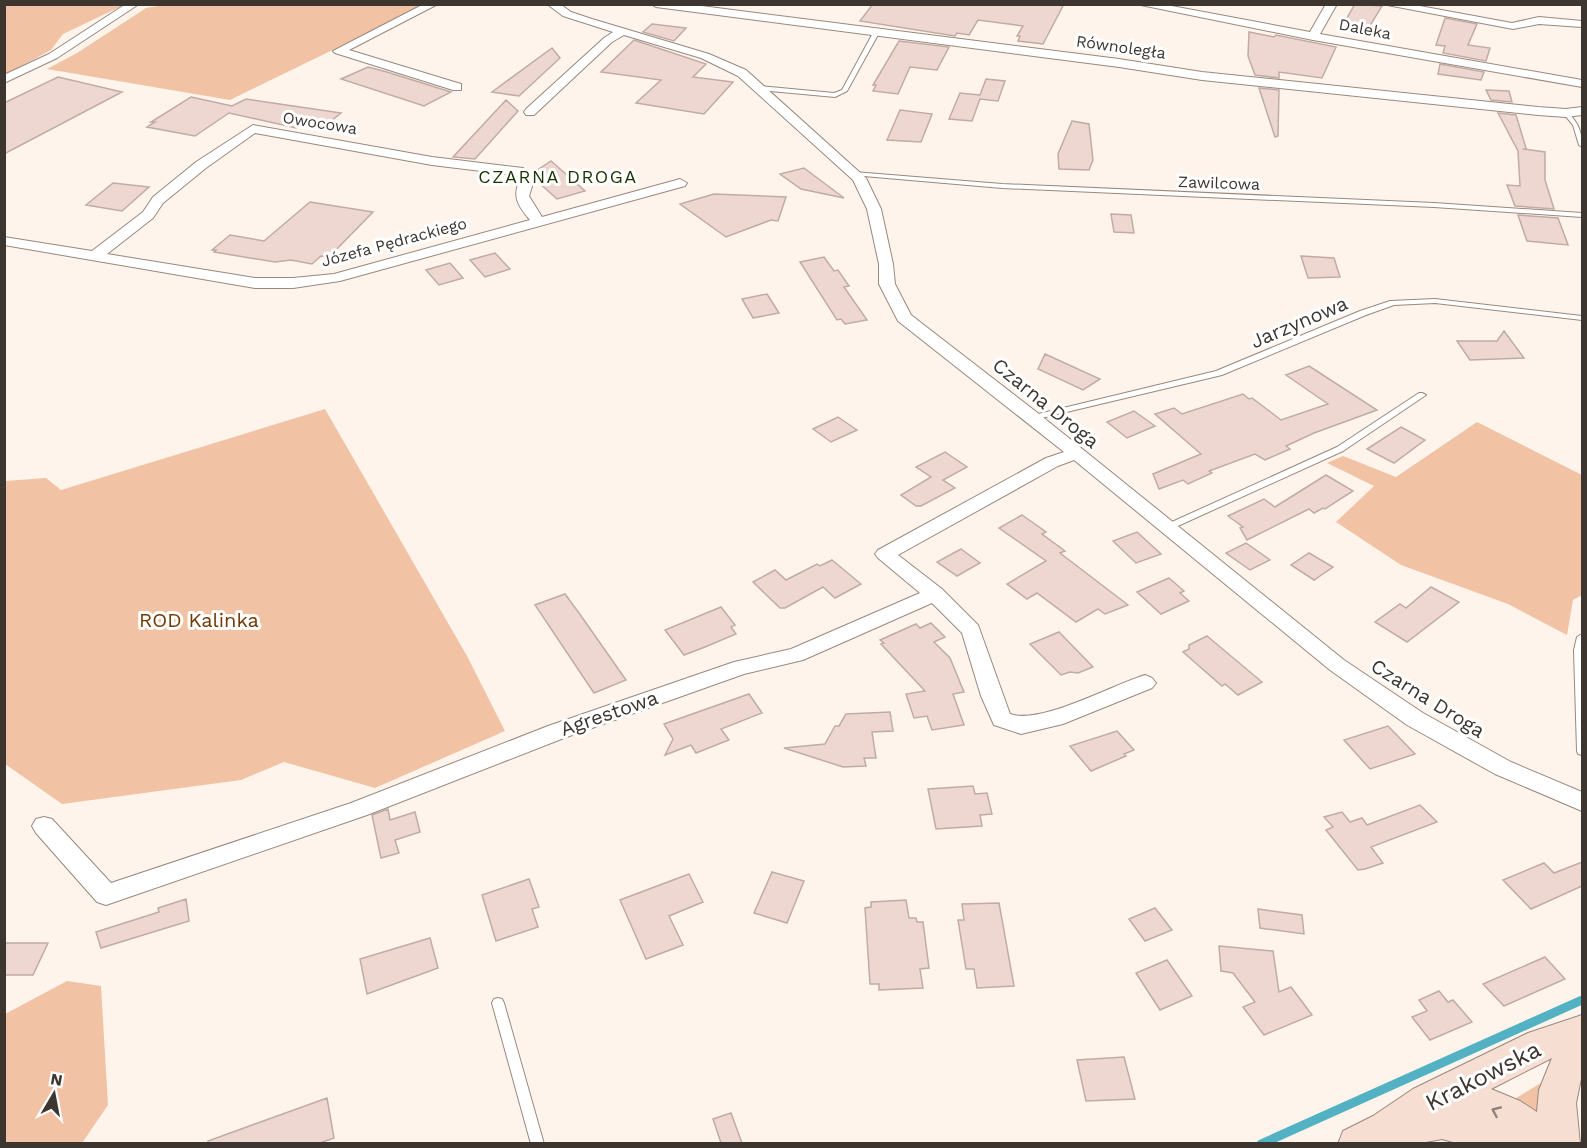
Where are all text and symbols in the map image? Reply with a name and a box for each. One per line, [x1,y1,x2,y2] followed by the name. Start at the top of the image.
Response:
[1337,15,1393,43] street label: Daleka
[1075,31,1167,63] street label: Równoległa
[281,108,359,138] street label: Owocowa
[478,166,638,187] district label: CZARNA DROGA
[1178,172,1260,194] street label: Zawilcowa
[319,213,469,271] street label: Józefa Pędrackiego
[1247,291,1351,353] street label: Jarzynowa
[988,353,1104,453] street label: Czarna Droga
[139,608,259,632] park label: ROD Kalinka
[1366,653,1490,743] street label: Czarna Droga
[557,685,661,741] street label: Agrestowa
[1421,1035,1545,1117] street label: Krakowska
[24,1064,84,1124] north arrow
[49,1069,64,1090] text: N
[1492,1106,1503,1118] one-way arrow

